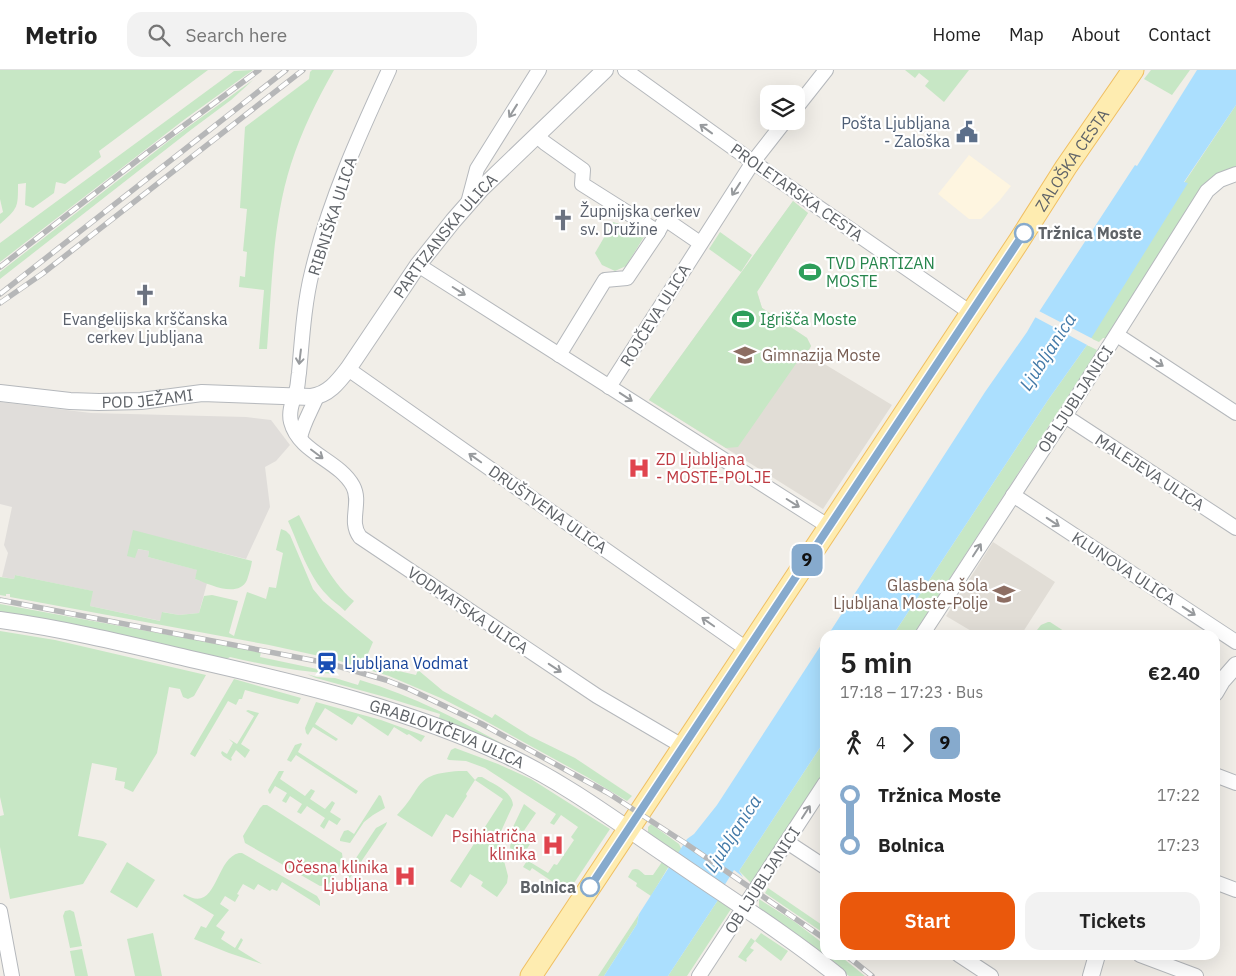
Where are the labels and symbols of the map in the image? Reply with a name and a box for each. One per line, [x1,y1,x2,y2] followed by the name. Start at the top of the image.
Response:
[508,104,518,118] one-way arrow
[1031,105,1113,215] street label: ZALOŠKA CESTA
[841,113,950,151] place label: Pošta Ljubljana - Zaloška
[954,119,980,145] public building icon: Pošta Ljubljana - Zaloška
[700,124,714,134] one-way arrow
[727,139,867,245] street label: PROLETARSKA CESTA
[302,154,361,278] street label: RIBNIŠKA ULICA
[389,169,501,302] street label: PARTIZANSKA ULICA
[730,181,740,195] one-way arrow
[580,201,701,239] place label: Župnijska cerkev sv. Družine
[550,207,576,233] church icon: Župnijska cerkev sv. Družine
[1014,223,1034,243] marker: Tržnica Moste
[1038,223,1142,243] place label: Tržnica Moste
[826,253,935,291] place label: TVD PARTIZAN MOSTE
[797,259,823,285] sports icon: TVD PARTIZAN MOSTE
[615,260,694,370] street label: ROJČEVA ULICA
[132,282,158,308] church icon: Evangelijska krščanska cerkev Ljubljana
[452,287,466,297] one-way arrow
[730,306,756,332] sports icon: Igrišča Moste
[62,309,228,347] place label: Evangelijska krščanska cerkev Ljubljana
[760,309,857,329] place label: Igrišča Moste
[1014,309,1081,395] water label: Ljubljanica
[732,342,758,368] school or university icon: Gimnazija Moste
[1033,342,1117,456] street label: OB LJUBLJANICI
[762,345,881,365] place label: Gimnazija Moste
[295,349,305,365] one-way arrow
[1150,357,1164,367] one-way arrow
[101,384,194,412] street label: POD JEŽAMI
[618,393,632,403] one-way arrow
[1092,429,1208,515] street label: MALEJEVA ULICA
[310,448,323,459] one-way arrow
[656,449,771,487] place label: ZD Ljubljana - MOSTE-POLJE
[468,453,482,463] one-way arrow
[626,455,652,481] hospital icon: ZD Ljubljana - MOSTE-POLJE
[485,460,612,557] street label: DRUŠTVENA ULICA
[785,499,799,509] one-way arrow
[1046,517,1060,527] one-way arrow
[1068,527,1180,609] street label: KLUNOVA ULICA
[972,543,982,557] one-way arrow
[791,544,823,576] line badge: 9
[404,562,532,658] street label: VODMATSKA ULICA
[833,575,988,613] place label: Glasbena šola Ljubljana Moste-Polje
[991,581,1017,607] school or university icon: Glasbena šola Ljubljana Moste-Polje
[1182,606,1196,616] one-way arrow
[701,617,715,627] one-way arrow
[314,650,340,676] station icon: Ljubljana Vodmat
[344,653,468,673] place label: Ljubljana Vodmat
[548,663,562,673] one-way arrow
[367,695,528,773] street label: GRABLOVIČEVA ULICA
[699,791,766,877] water label: Ljubljanica
[801,806,811,820] one-way arrow
[720,823,804,937] street label: OB LJUBLJANICI
[452,826,536,864] place label: Psihiatrična klinika
[540,832,566,858] hospital icon: Psihiatrična klinika
[284,857,388,895] place label: Očesna klinika Ljubljana
[392,863,418,889] hospital icon: Očesna klinika Ljubljana
[520,877,576,897] place label: Bolnica
[580,877,600,897] marker: Bolnica

